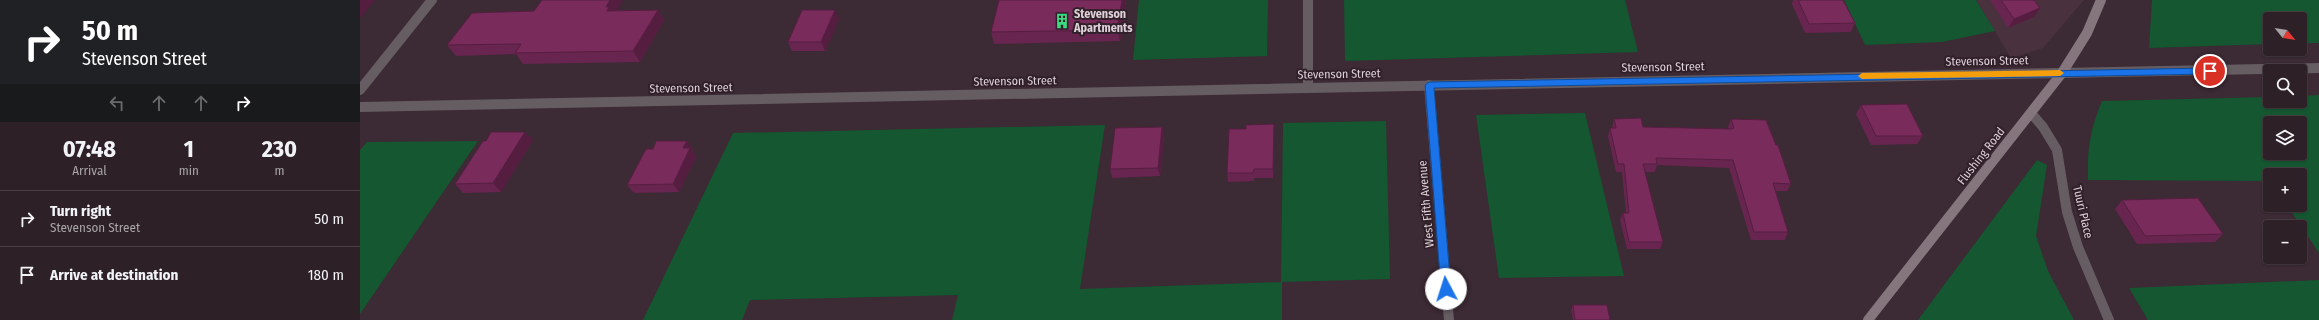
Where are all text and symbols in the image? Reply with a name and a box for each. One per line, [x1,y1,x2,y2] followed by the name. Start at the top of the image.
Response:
[1073,7,1133,35] place label: Stevenson Apartments
[1053,12,1071,30] building icon: Stevenson Apartments
[2263,12,2307,56] north arrow
[2263,12,2307,264] map controls
[82,14,138,47] text: 50 m
[16,16,68,68] icon: right
[82,48,207,70] text: Stevenson Street
[1945,53,2029,69] street label: Stevenson Street
[2193,54,2227,88] pin
[1621,59,1705,75] street label: Stevenson Street
[2199,60,2221,82] icon: arrive
[2263,64,2307,108] button: search
[1297,66,1381,82] street label: Stevenson Street
[973,73,1057,89] street label: Stevenson Street
[649,80,733,96] street label: Stevenson Street
[106,92,128,114] icon: left
[148,92,170,114] icon: ahead
[190,92,212,114] icon: ahead
[232,92,254,114] icon: right
[2263,116,2307,160] button: layers
[1954,125,2008,187] street label: Flushing Road
[63,135,116,163] text: 07:48
[184,135,194,163] text: 1
[262,135,297,163] text: 230
[1415,160,1437,248] street label: West Fifth Avenue
[72,163,107,178] text: Arrival
[179,163,199,178] text: min
[274,163,284,178] text: m
[2263,168,2307,212] button: +
[2070,184,2096,240] street label: Tuuri Place
[50,202,111,220] text: Turn right
[16,208,38,230] icon: right
[314,210,344,228] text: 50 m
[50,220,140,235] text: Stevenson Street
[2263,220,2307,264] button: −
[16,264,38,286] icon: arrive
[50,266,178,284] text: Arrive at destination
[308,266,344,284] text: 180 m
[1425,268,1467,310] position arrow

